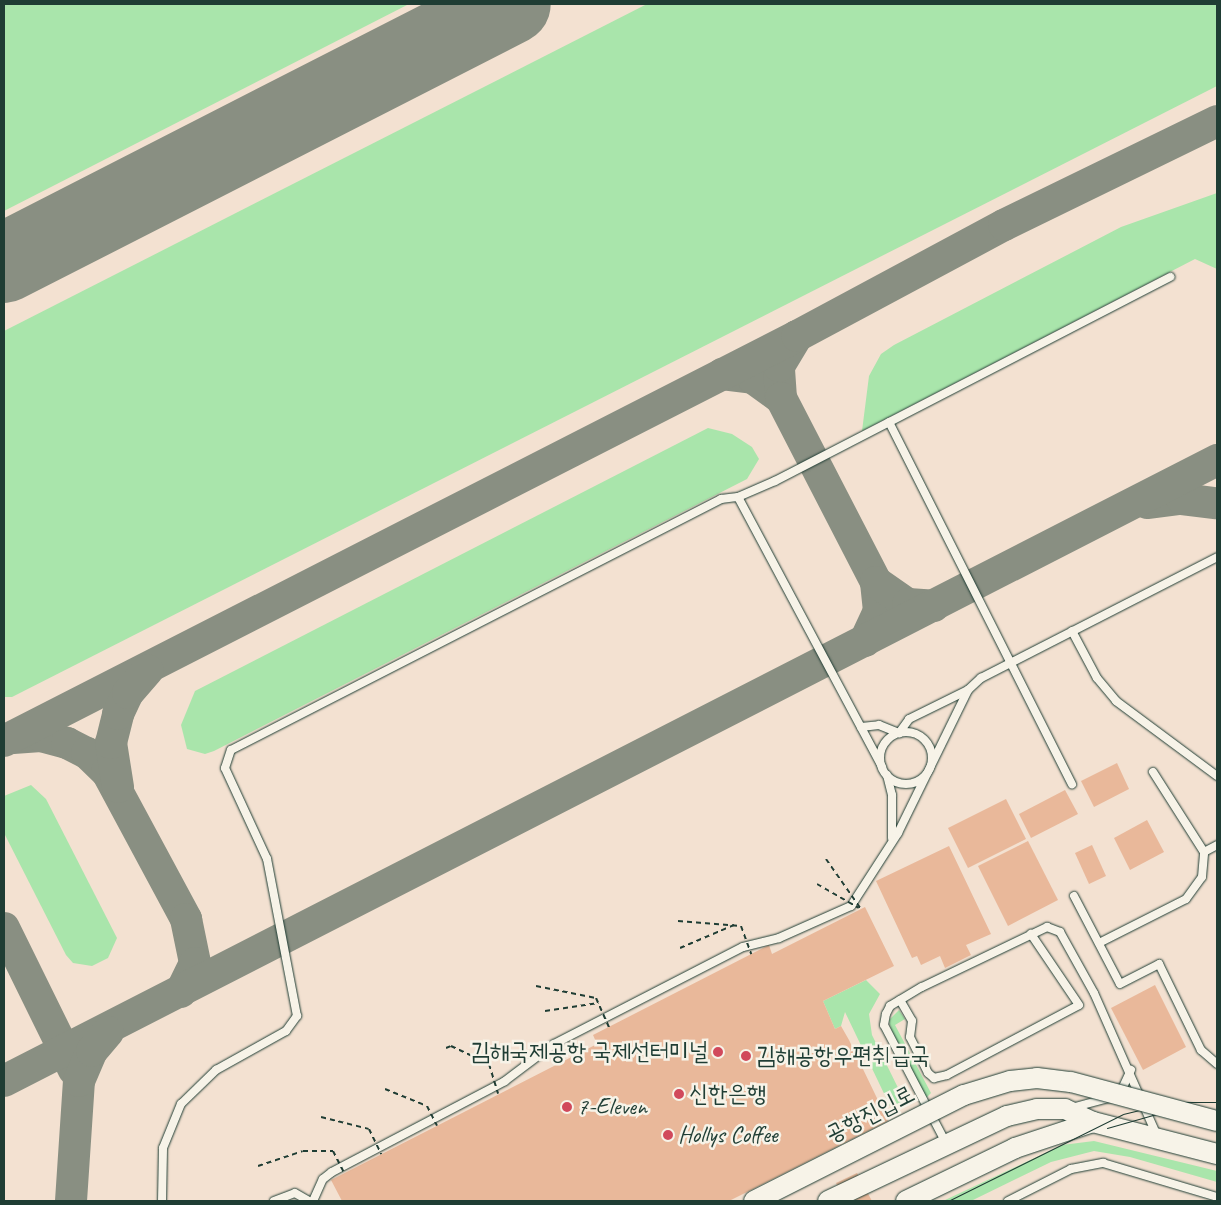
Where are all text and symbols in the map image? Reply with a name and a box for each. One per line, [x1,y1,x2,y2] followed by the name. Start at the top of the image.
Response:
[470,1038,708,1066] place label: 김해국제공항 국제선터미널
[756,1042,930,1070] place label: 김해공항우편취급국
[712,1046,724,1058] marker: 김해국제공항 국제선터미널
[740,1050,752,1062] marker: 김해공항우편취급국
[820,1079,920,1149] street label: 공항진입로
[689,1080,766,1108] place label: 신한은행
[673,1088,685,1100] marker: 신한은행
[577,1093,647,1121] place label: 7-Eleven
[561,1101,573,1113] marker: 7-Eleven
[678,1121,778,1149] place label: Hollys Coffee
[662,1129,674,1141] marker: Hollys Coffee

